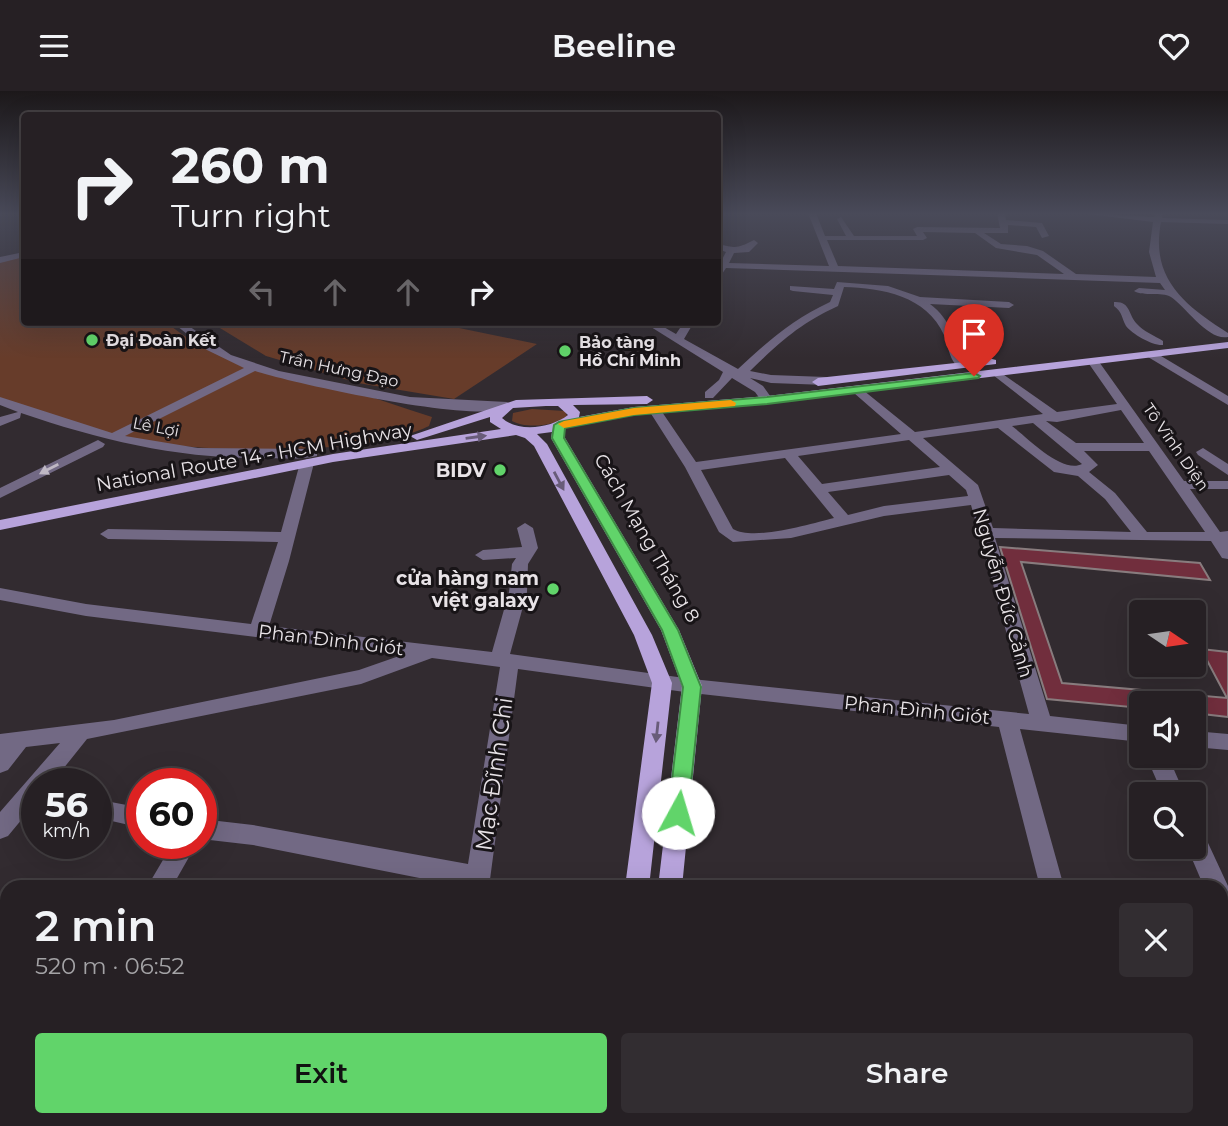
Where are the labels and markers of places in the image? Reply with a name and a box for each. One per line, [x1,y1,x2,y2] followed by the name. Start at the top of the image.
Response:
[944,304,1004,376] pin
[106,331,216,350] place label: Đại Đoàn Kết
[84,332,100,348] marker: Đại Đoàn Kết
[579,333,681,370] place label: Bảo tàng Hồ Chí Minh
[557,343,573,359] marker: Bảo tàng Hồ Chí Minh
[436,459,487,482] place label: BIDV
[492,462,508,478] marker: BIDV
[396,567,540,612] place label: cửa hàng nam việt galaxy
[545,581,561,597] marker: cửa hàng nam việt galaxy

